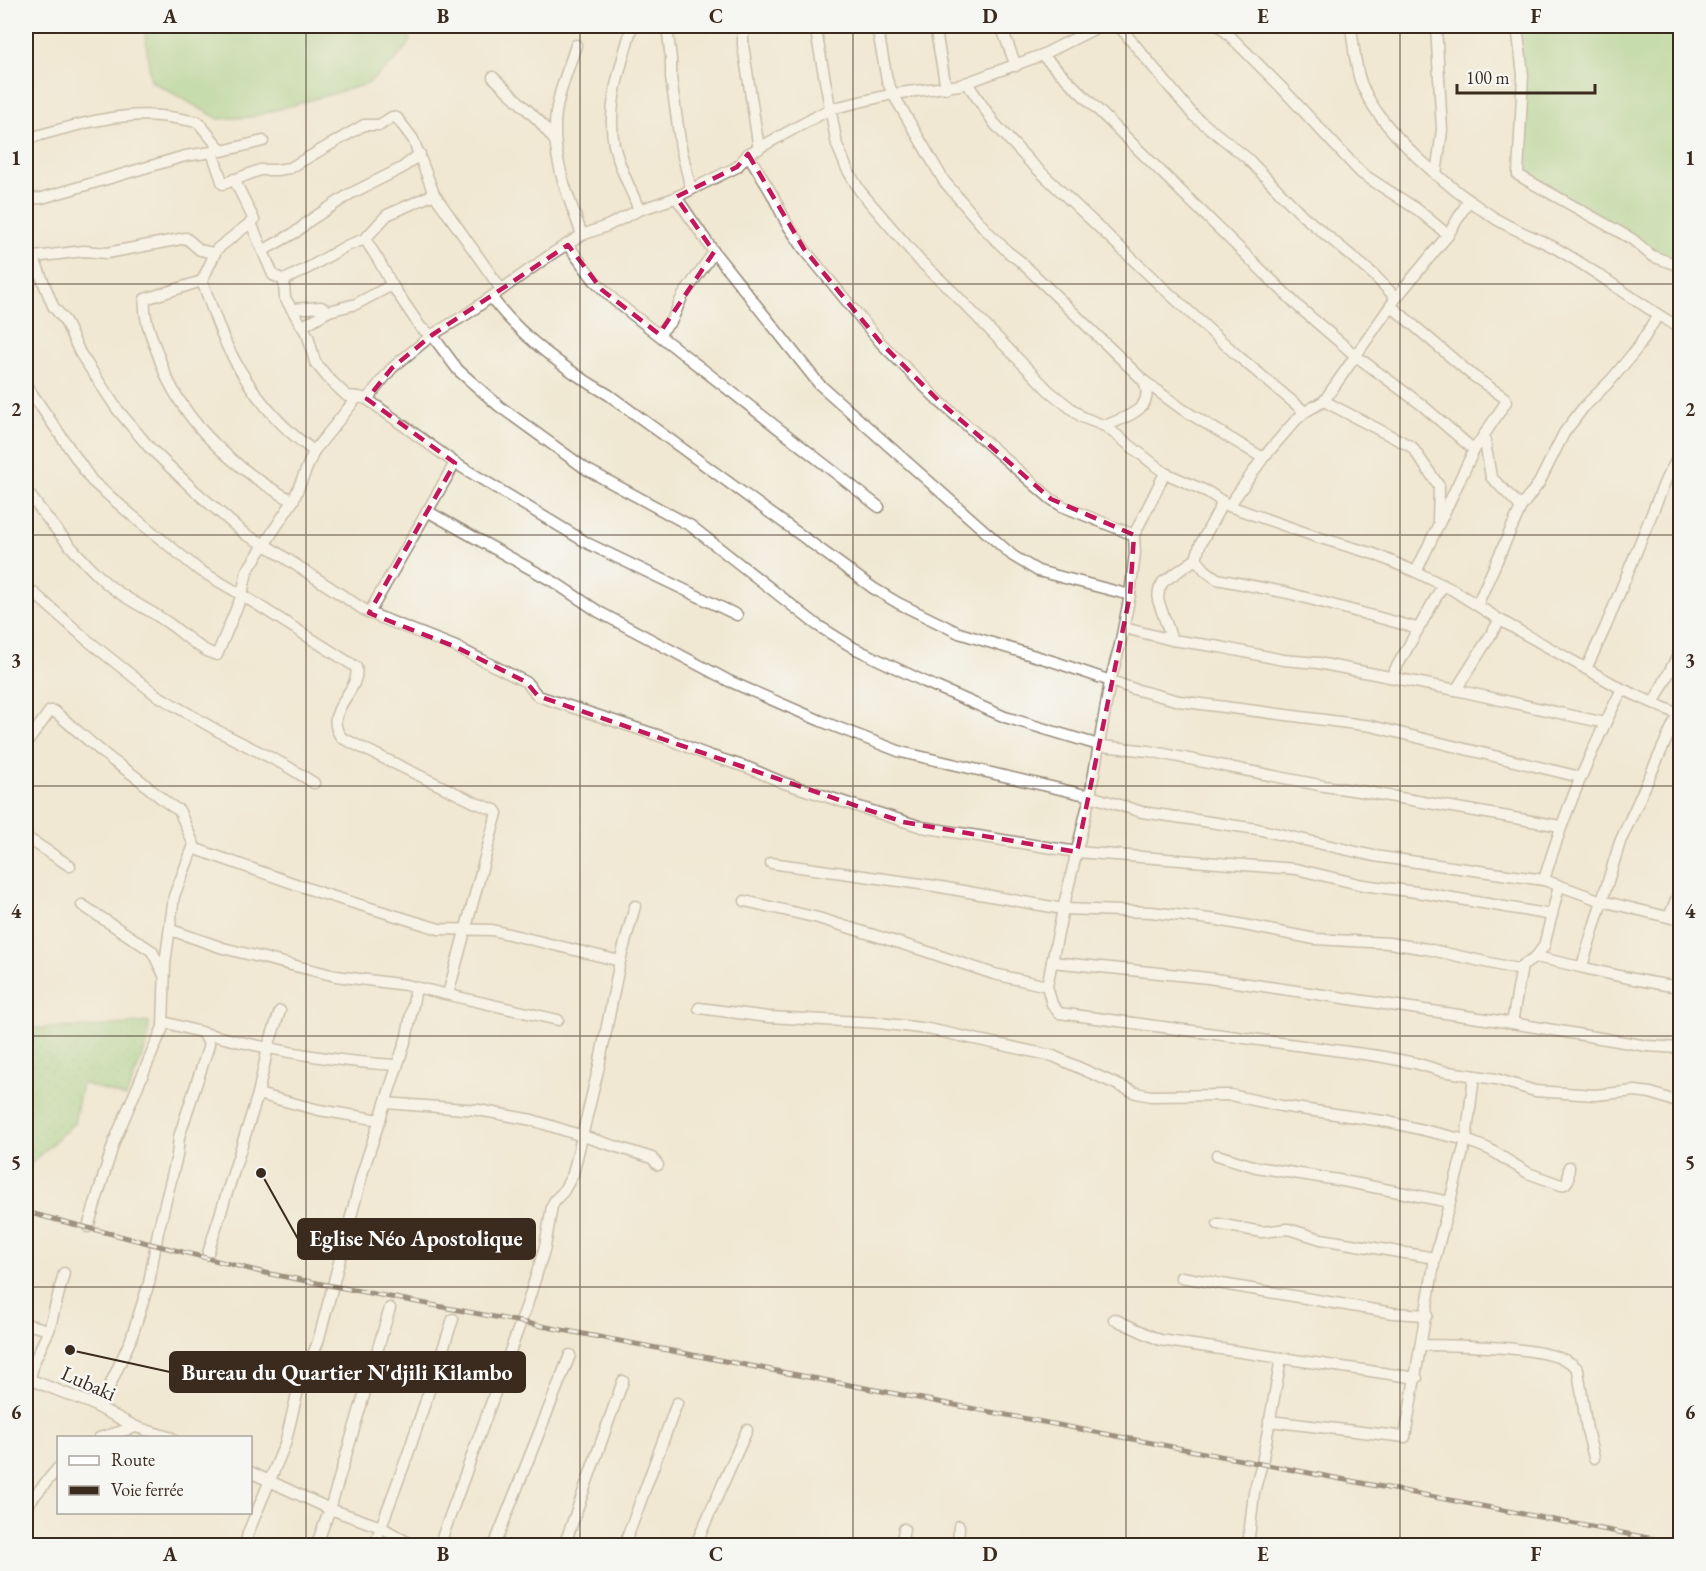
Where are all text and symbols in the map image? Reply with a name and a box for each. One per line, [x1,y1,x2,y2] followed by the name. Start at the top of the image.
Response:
[162,3,178,29] text: A
[437,3,449,29] text: B
[709,3,723,29] text: C
[982,3,998,29] text: D
[1257,3,1269,29] text: E
[1531,3,1542,29] text: F
[1457,57,1595,95] scale bar
[1466,66,1510,89] text: 100 m
[11,145,21,171] text: 1
[1685,145,1695,171] text: 1
[11,396,22,422] text: 2
[1685,396,1696,422] text: 2
[11,647,21,673] text: 3
[1685,647,1695,673] text: 3
[11,898,22,924] text: 4
[1685,898,1696,924] text: 4
[11,1149,21,1175] text: 5
[1685,1149,1695,1175] text: 5
[298,1219,535,1259] callout: Eglise Néo Apostolique
[309,1224,523,1253] text: Eglise Néo Apostolique
[170,1352,525,1392] callout: Bureau du Quartier N'djili Kilambo
[181,1358,513,1387] text: Bureau du Quartier N'djili Kilambo
[57,1359,121,1407] street label: Lubaki
[11,1399,22,1425] text: 6
[1685,1399,1696,1425] text: 6
[57,1436,252,1514] legend
[111,1448,155,1471] text: Route
[111,1478,183,1501] text: Voie ferrée
[162,1541,178,1567] text: A
[437,1541,449,1567] text: B
[709,1541,723,1567] text: C
[982,1541,998,1567] text: D
[1257,1541,1269,1567] text: E
[1531,1541,1542,1567] text: F

